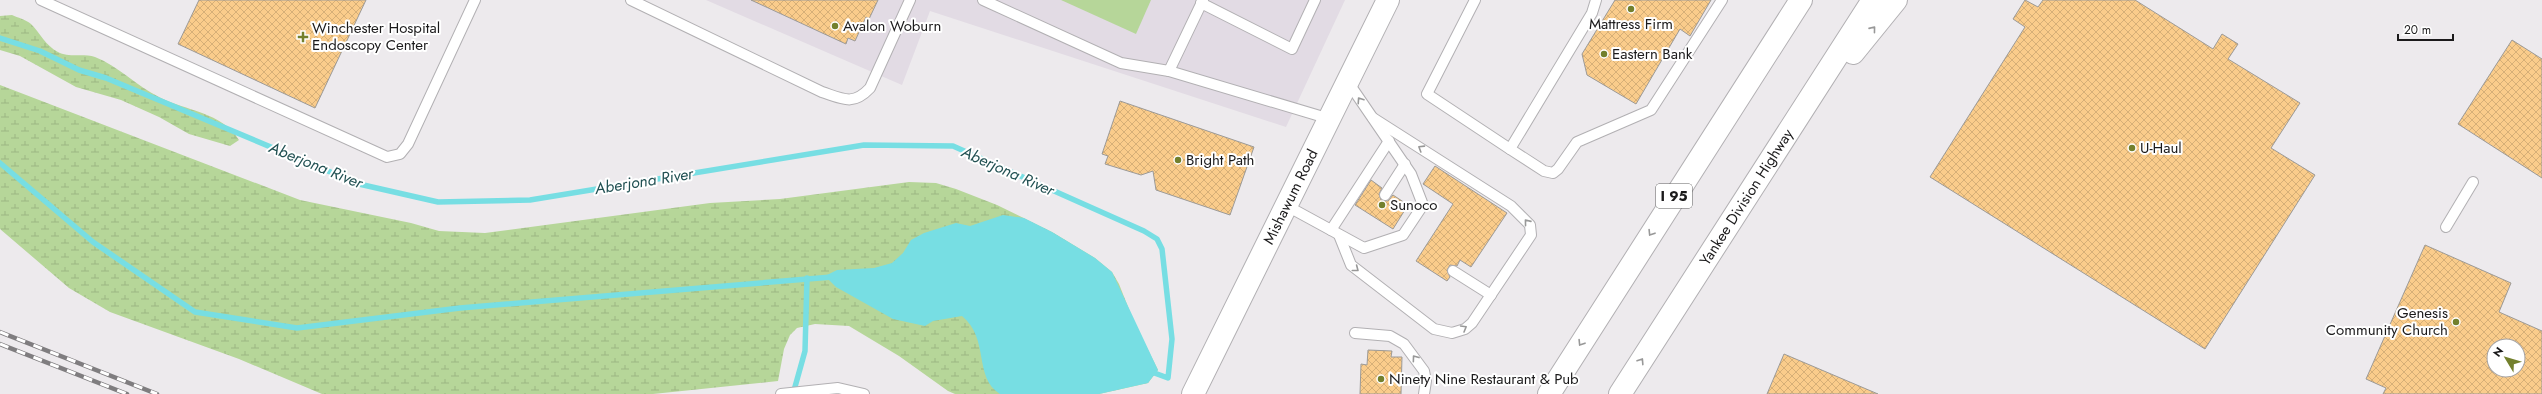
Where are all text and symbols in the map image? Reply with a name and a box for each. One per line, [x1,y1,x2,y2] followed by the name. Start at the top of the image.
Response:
[1626,4,1636,14] marker: Mattress Firm
[1589,13,1673,35] place label: Mattress Firm
[843,15,941,37] place label: Avalon Woburn
[2398,16,2453,42] scale bar
[312,17,440,56] place label: Winchester Hospital Endoscopy Center
[830,21,840,31] marker: Avalon Woburn
[2404,21,2431,39] text: 20 m
[1869,26,1876,33] one-way arrow
[297,31,309,43] marker: Winchester Hospital Endoscopy Center
[1612,43,1693,65] place label: Eastern Bank
[1599,49,1609,59] marker: Eastern Bank
[1358,98,1365,105] one-way arrow
[1694,124,1799,270] street label: Yankee Division Highway
[265,135,368,195] water label: Aberjona River
[2140,137,2182,159] place label: U-Haul
[957,140,1060,202] water label: Aberjona River
[2127,143,2137,153] marker: U-Haul
[1258,145,1323,248] street label: Mishawum Road
[1418,146,1425,153] one-way arrow
[1186,149,1254,171] place label: Bright Path
[1173,155,1183,165] marker: Bright Path
[592,162,696,200] water label: Aberjona River
[1656,184,1692,208] road number: I 95
[1390,194,1438,216] place label: Sunoco
[1377,200,1387,210] marker: Sunoco
[1525,219,1532,227] one-way arrow
[1648,229,1655,236] one-way arrow
[1352,264,1359,271] one-way arrow
[2326,302,2448,341] place label: Genesis Community Church
[2451,317,2461,327] marker: Genesis Community Church
[1460,325,1467,332] one-way arrow
[2486,338,2526,378] north arrow
[1579,339,1586,346] one-way arrow
[2489,343,2507,360] text: N
[1412,355,1420,362] one-way arrow
[1636,358,1644,365] one-way arrow
[1389,368,1579,390] place label: Ninety Nine Restaurant & Pub
[1376,374,1386,384] marker: Ninety Nine Restaurant & Pub

